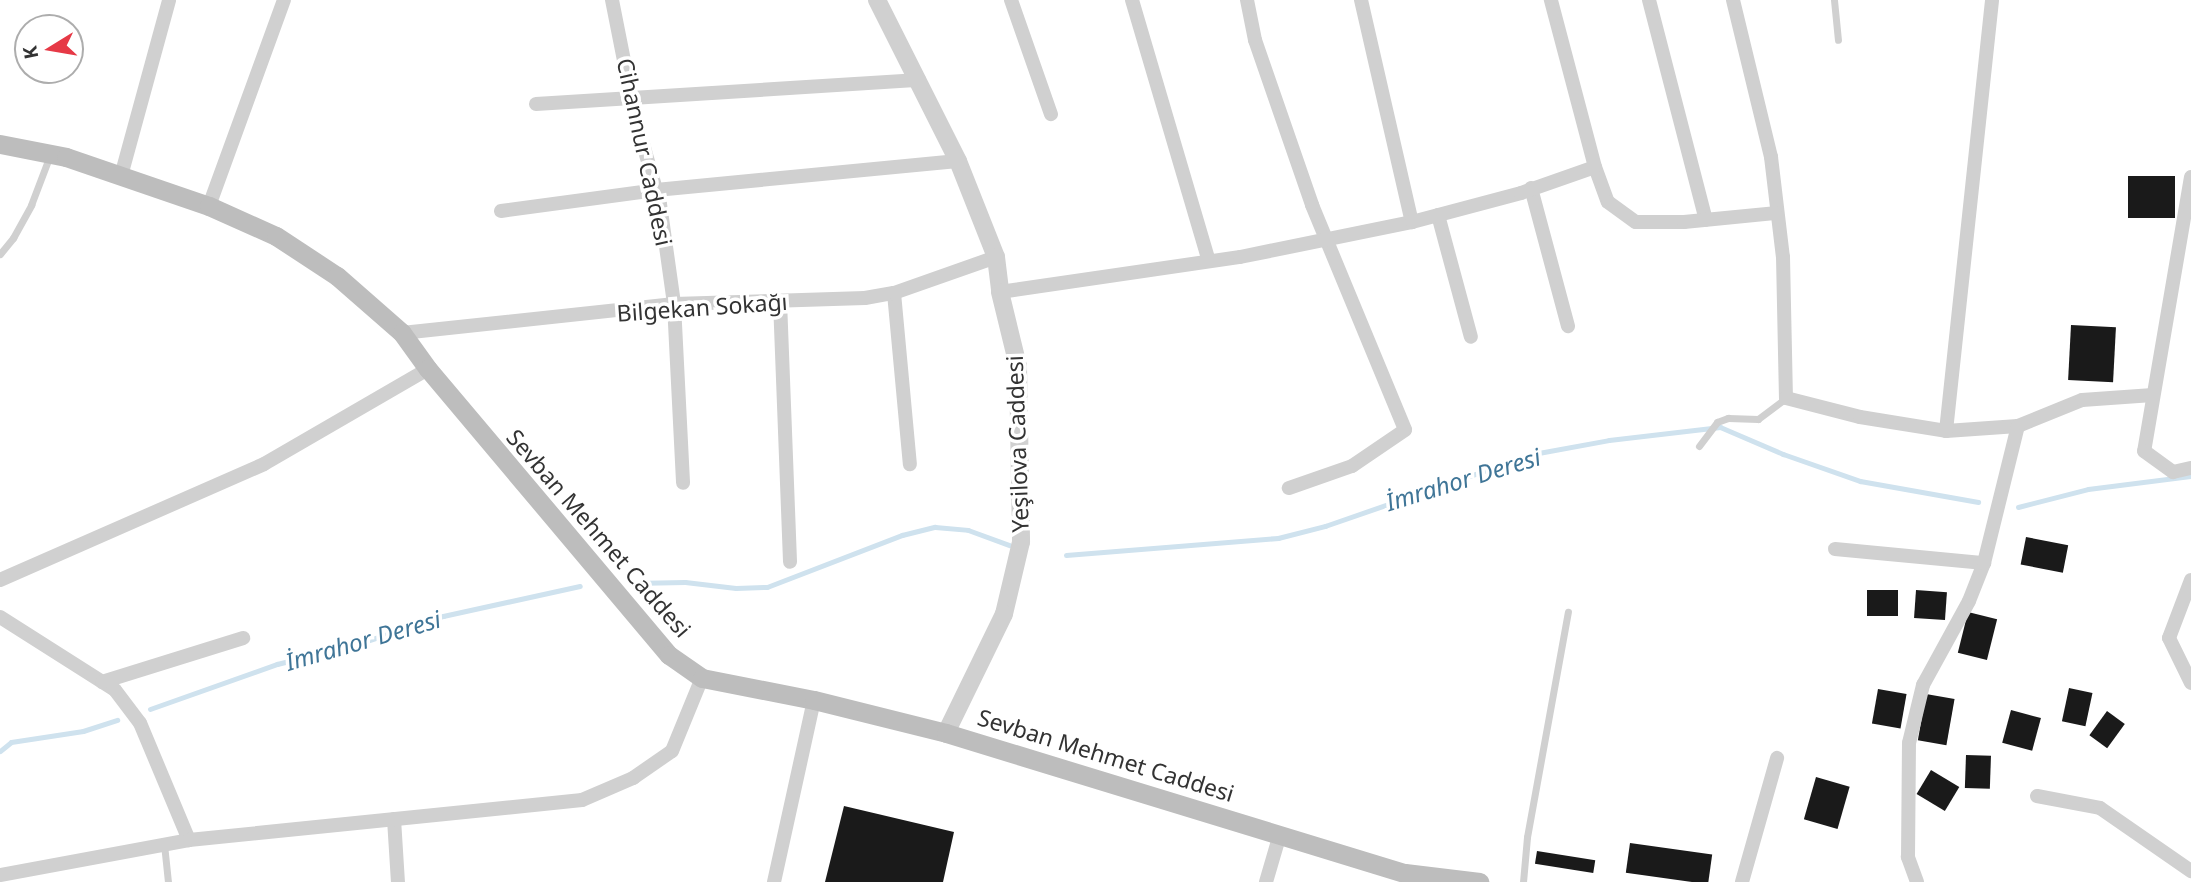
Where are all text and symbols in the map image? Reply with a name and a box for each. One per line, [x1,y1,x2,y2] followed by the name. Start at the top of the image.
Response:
[14,14,84,84] north arrow
[16,44,44,61] text: K
[612,56,678,248] street label: Cihannur Caddesi
[616,287,788,327] street label: Bilgekan Sokağı
[1000,355,1034,533] street label: Yeşilova Caddesi
[501,423,697,643] street label: Sevban Mehmet Caddesi
[1382,442,1544,516] water label: İmrahor Deresi
[282,604,444,676] water label: İmrahor Deresi
[975,703,1237,807] street label: Sevban Mehmet Caddesi

